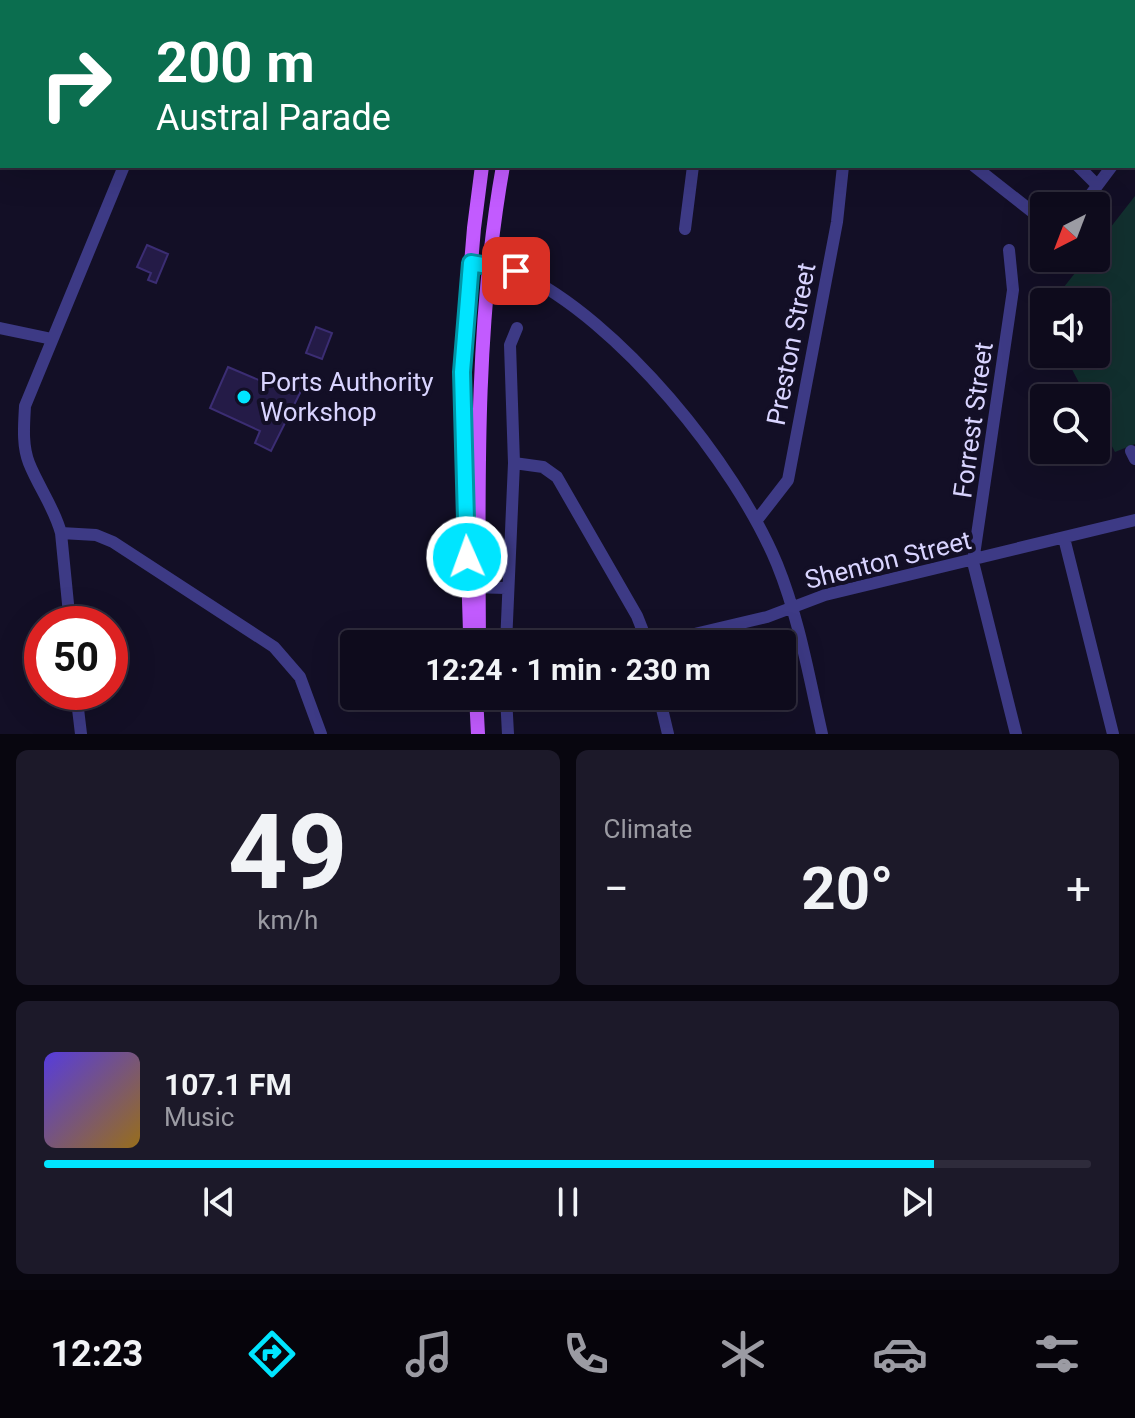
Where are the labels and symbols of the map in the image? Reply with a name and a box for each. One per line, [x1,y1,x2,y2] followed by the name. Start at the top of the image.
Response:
[1030,192,1110,272] north arrow
[482,237,550,305] pin
[761,260,821,428] street label: Preston Street
[947,340,999,500] street label: Forrest Street
[260,367,434,427] place label: Ports Authority Workshop
[235,388,253,406] marker: Ports Authority Workshop
[425,515,509,599] position arrow
[802,525,974,595] street label: Shenton Street
[24,606,128,710] speed limit sign: 50

